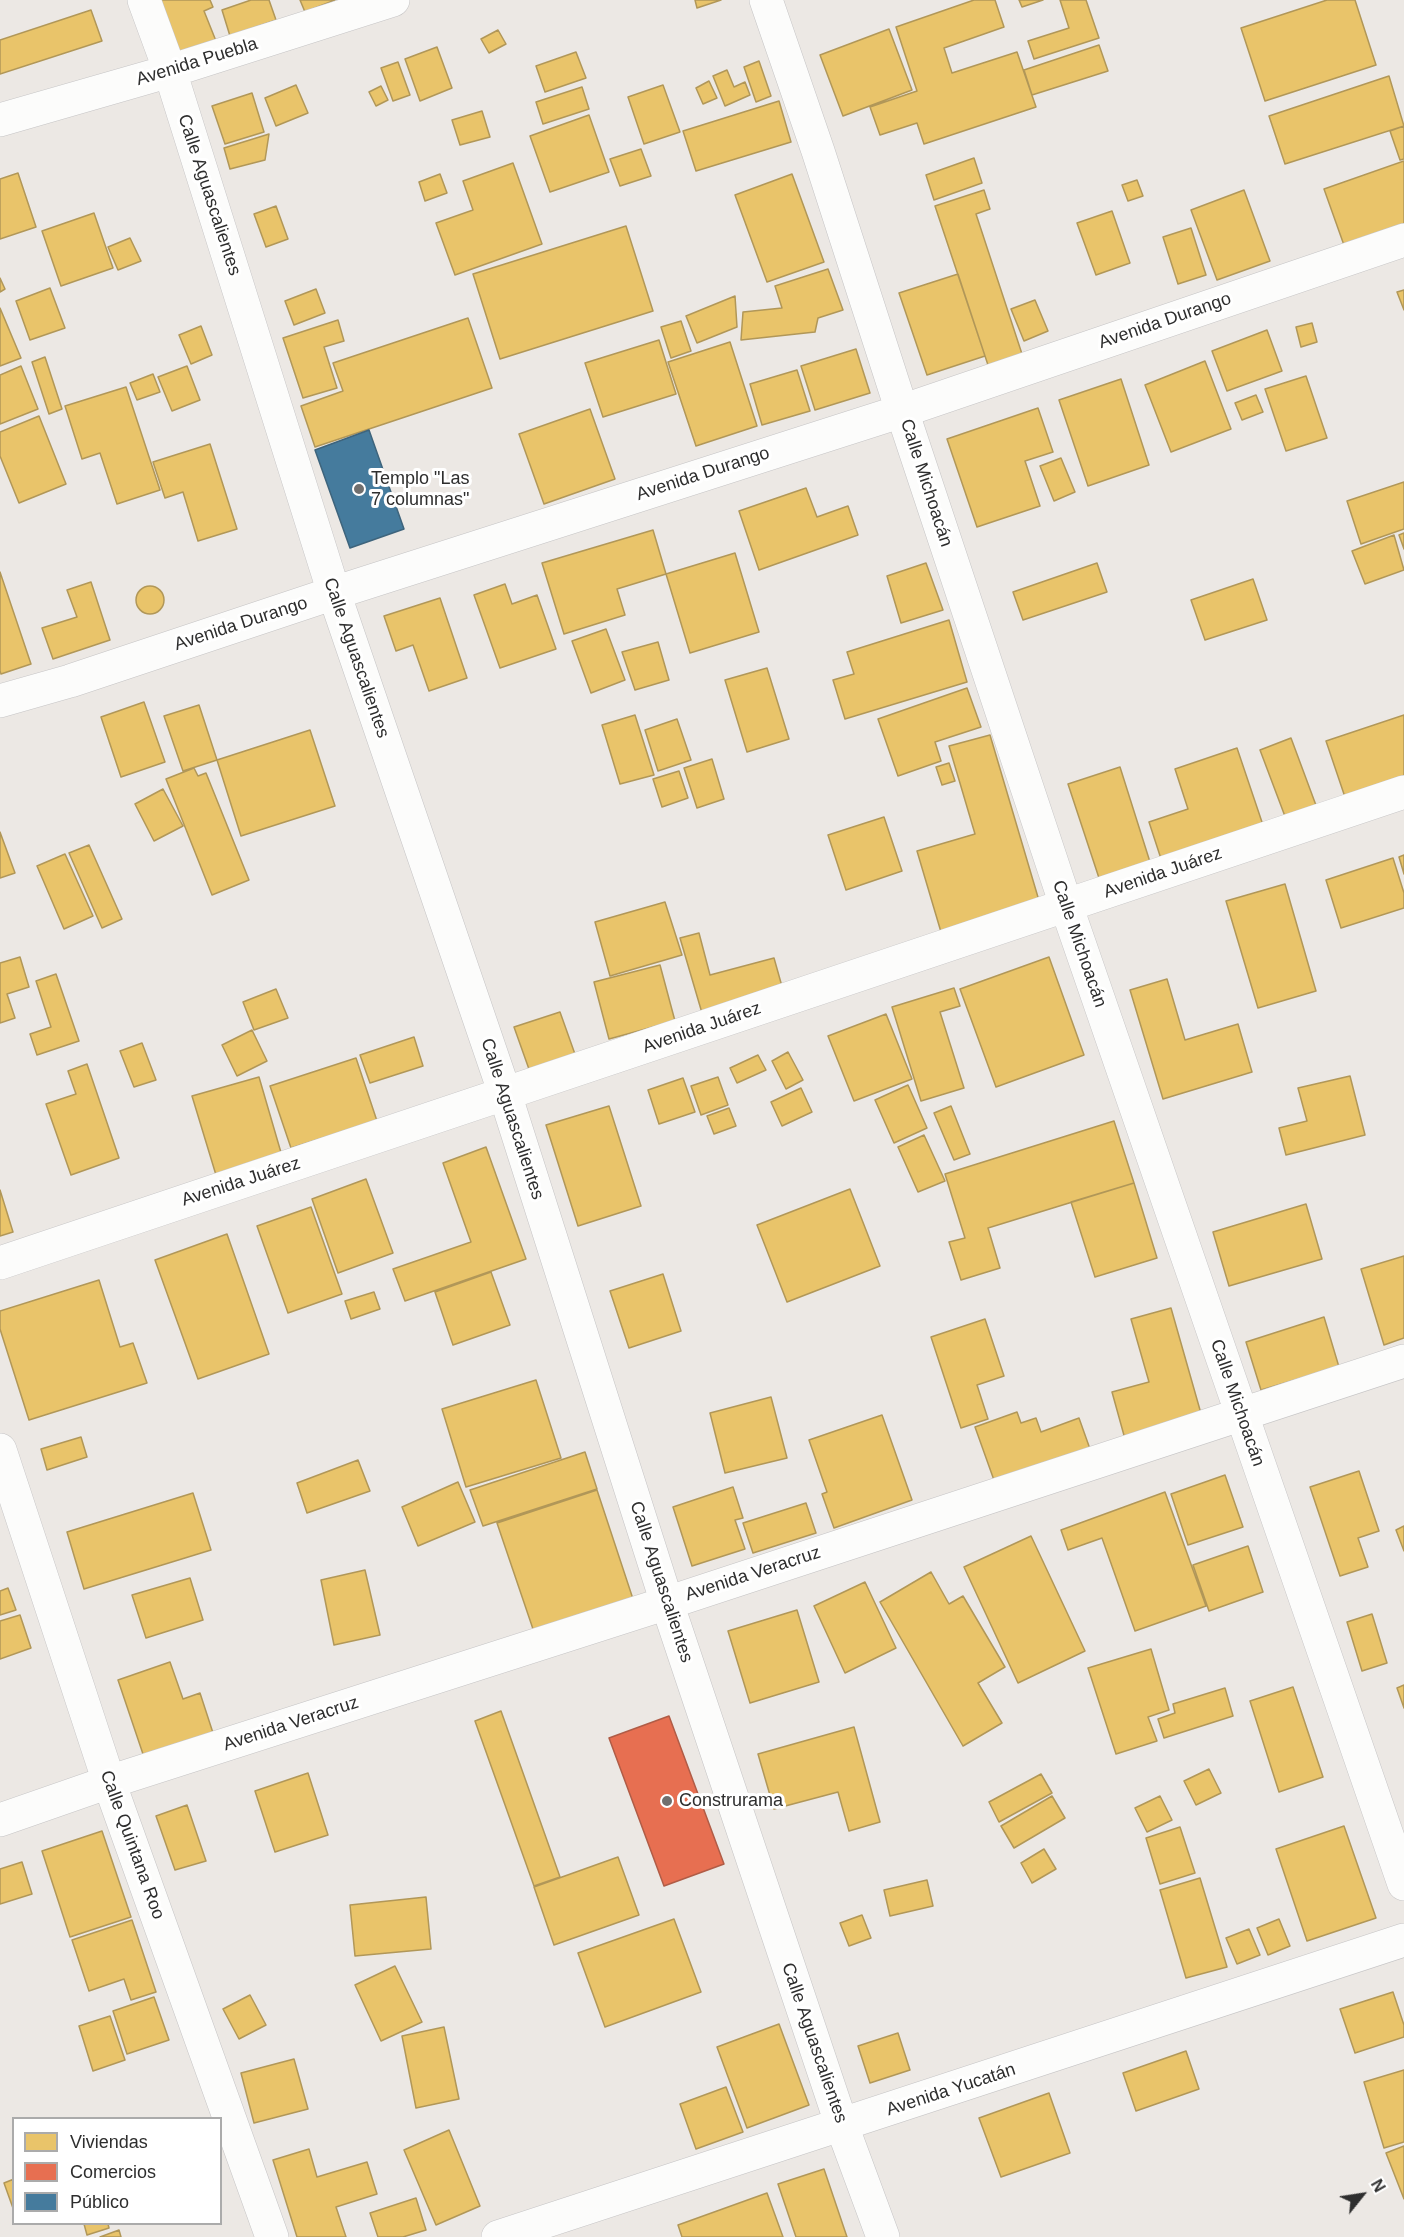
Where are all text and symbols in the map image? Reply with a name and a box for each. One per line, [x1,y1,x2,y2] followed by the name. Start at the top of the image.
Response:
[134,33,260,91] street label: Avenida Puebla
[173,112,245,278] street label: Calle Aguascalientes
[1096,288,1234,354] street label: Avenida Durango
[895,416,957,550] street label: Calle Michoacán
[634,442,772,506] street label: Avenida Durango
[371,468,469,510] place label: Templo "Las 7 columnas"
[352,482,366,496] marker: Templo "Las 7 columnas"
[318,575,394,741] street label: Calle Aguascalientes
[172,592,310,656] street label: Avenida Durango
[1101,843,1225,903] street label: Avenida Juárez
[1047,878,1111,1010] street label: Calle Michoacán
[640,998,764,1058] street label: Avenida Juárez
[476,1036,548,1202] street label: Calle Aguascalientes
[179,1153,303,1211] street label: Avenida Juárez
[1205,1337,1269,1469] street label: Calle Michoacán
[625,1499,697,1665] street label: Calle Aguascalientes
[683,1542,823,1606] street label: Avenida Veracruz
[221,1692,361,1756] street label: Avenida Veracruz
[95,1767,169,1923] street label: Calle Quintana Roo
[679,1790,783,1812] place label: Construrama
[660,1794,674,1808] marker: Construrama
[776,1960,852,2126] street label: Calle Aguascalientes
[884,2059,1018,2121] street label: Avenida Yucatán
[12,2117,222,2225] legend
[70,2132,148,2152] text: Viviendas
[70,2162,156,2182] text: Comercios
[1332,2165,1392,2225] north arrow
[1368,2176,1388,2195] text: N
[70,2192,129,2212] text: Público

